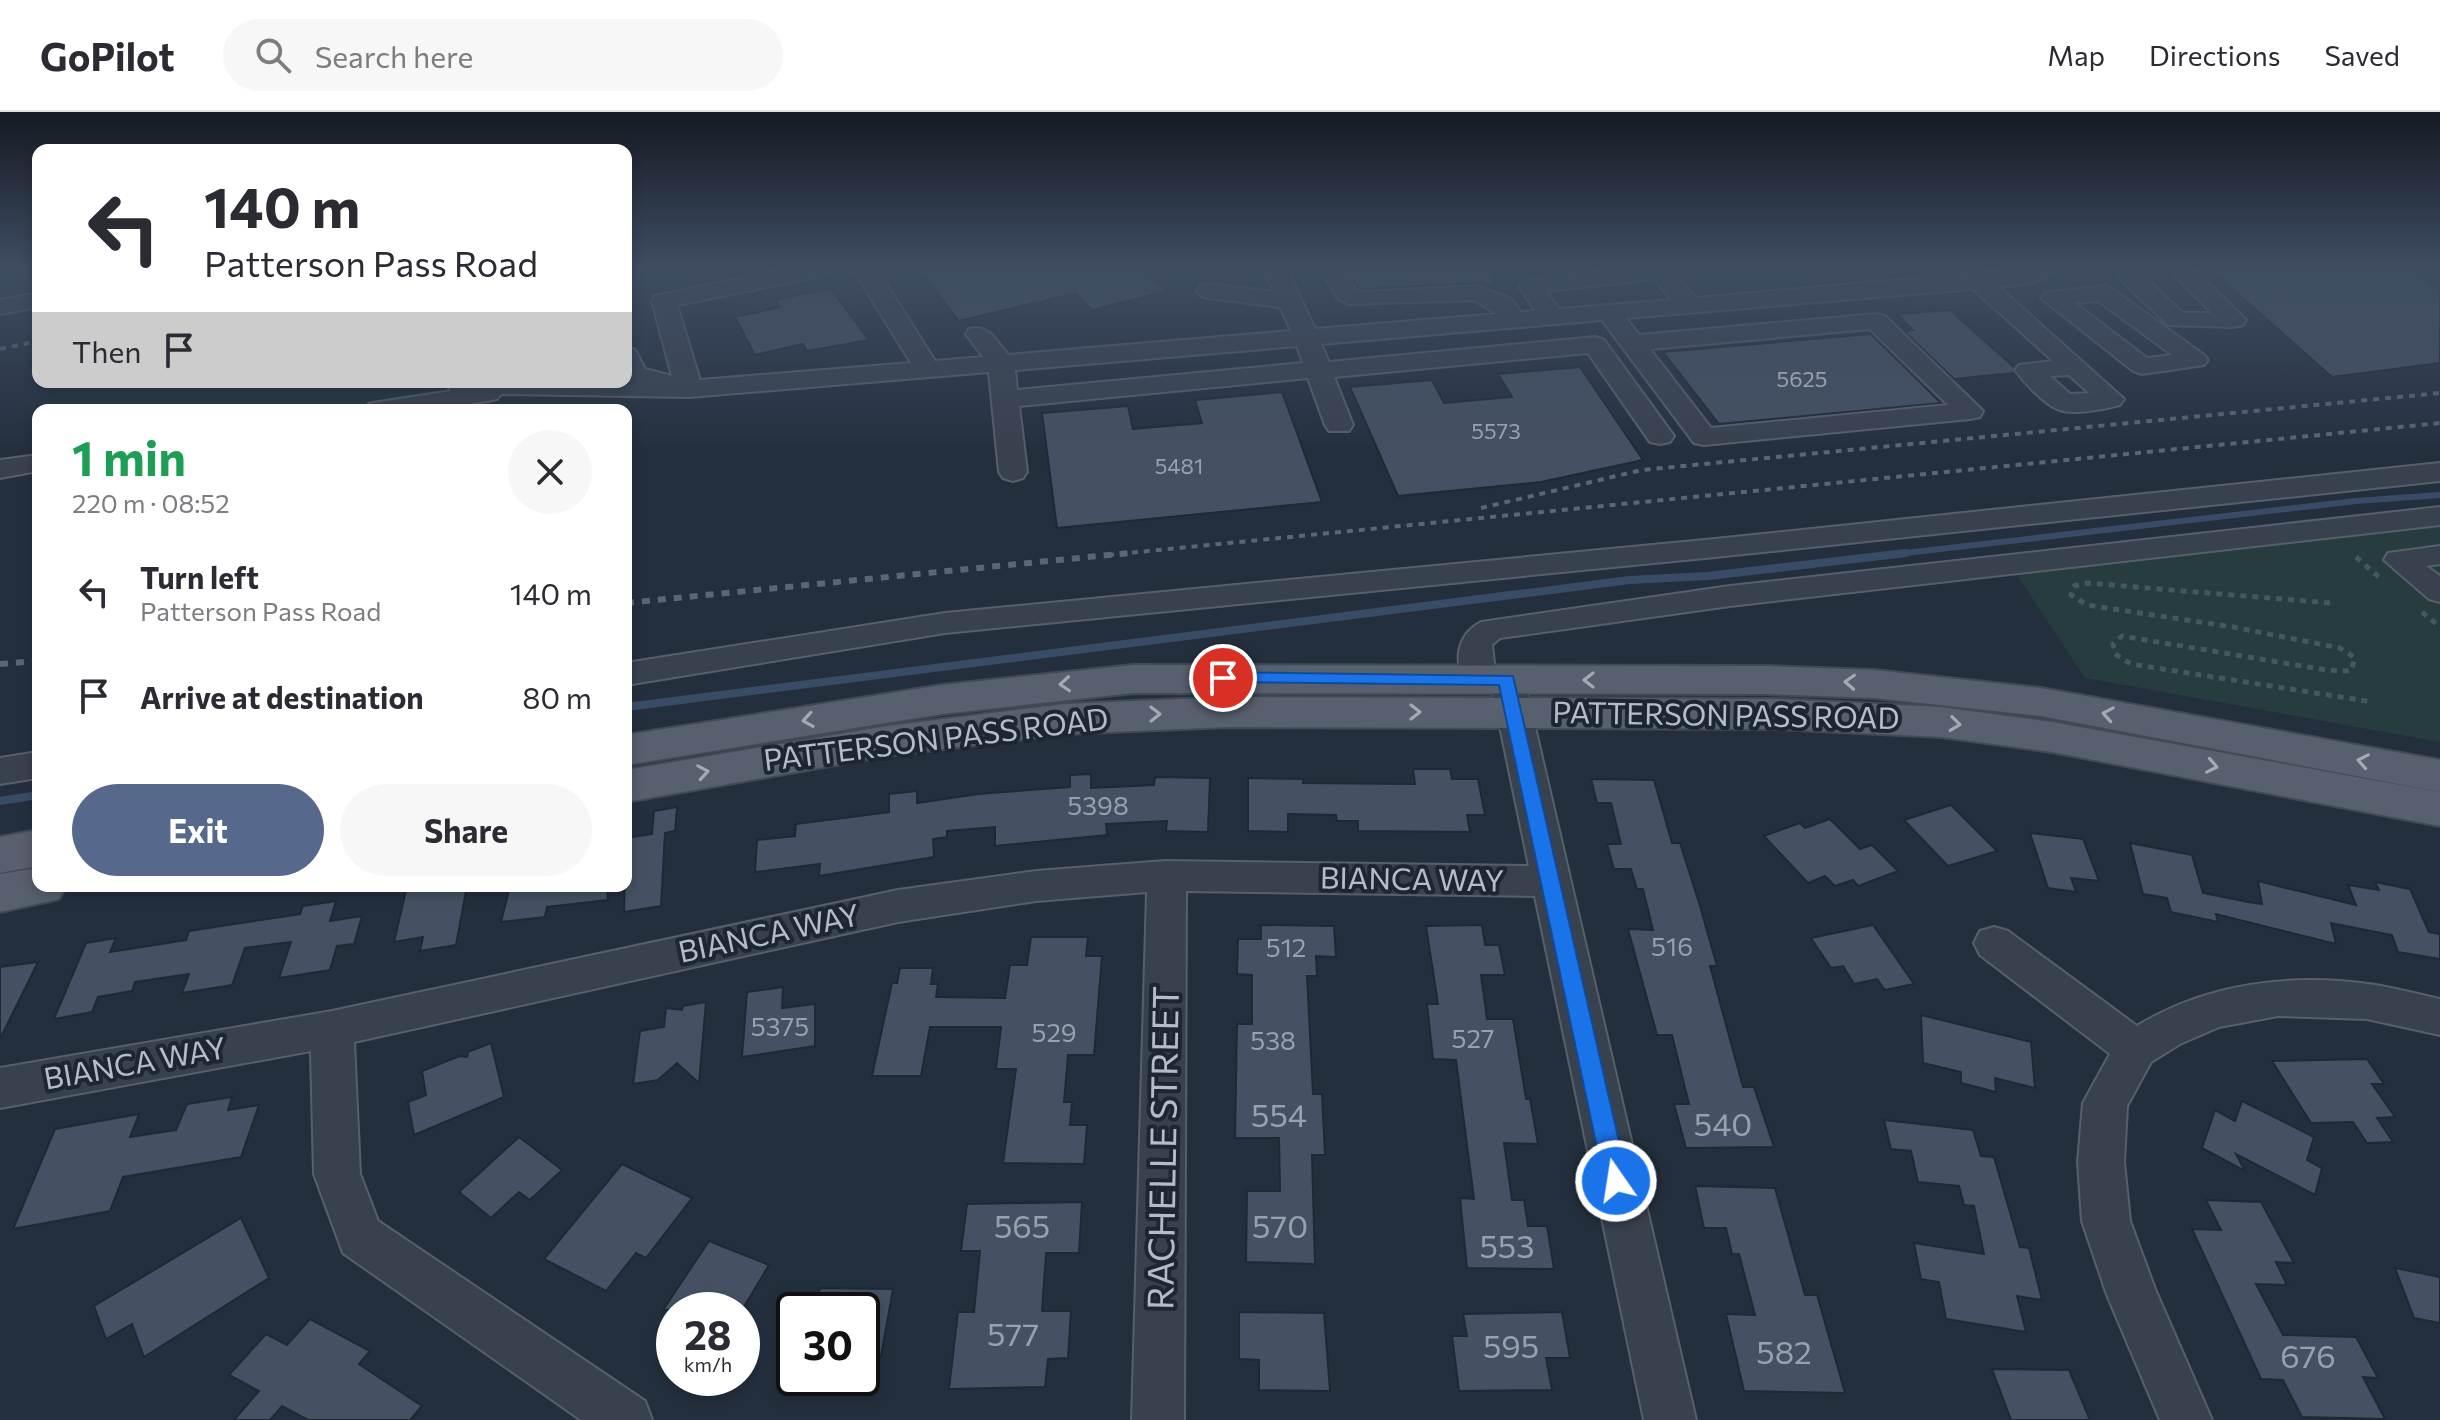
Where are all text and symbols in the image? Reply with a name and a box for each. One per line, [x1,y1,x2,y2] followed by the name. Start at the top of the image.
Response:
[223,19,783,91] search box
[40,32,175,79] text: GoPilot
[251,33,295,77] icon: search
[315,37,473,74] text: Search here
[2047,38,2105,72] text: Map
[2149,38,2280,72] text: Directions
[2324,38,2400,72] text: Saved
[204,171,360,240] text: 140 m
[72,176,176,280] icon: left
[204,240,538,284] text: Patterson Pass Road
[157,328,201,372] icon: arrive
[72,332,141,369] text: Then
[1777,365,1827,392] house number: 5625
[1471,417,1521,444] house number: 5573
[72,427,186,486] text: 1 min
[508,430,592,514] button: close
[1155,452,1203,479] house number: 5481
[72,487,230,518] text: 220 m · 08:52
[140,558,259,595] text: Turn left
[72,570,116,614] icon: left
[510,574,592,611] text: 140 m
[140,595,381,626] text: Patterson Pass Road
[1189,644,1257,712] pin
[1201,656,1245,700] icon: arrive
[1582,671,1595,689] one-way arrow
[72,674,116,718] icon: arrive
[1843,674,1856,691] one-way arrow
[1058,675,1071,692] one-way arrow
[140,678,424,715] text: Arrive at destination
[522,678,592,715] text: 80 m
[1552,692,1900,735] street label: PATTERSON PASS ROAD
[761,698,1110,777] street label: PATTERSON PASS ROAD
[1409,703,1422,721] one-way arrow
[1149,705,1162,722] one-way arrow
[2101,706,2114,723] one-way arrow
[801,710,814,727] one-way arrow
[1949,716,1962,733] one-way arrow
[2357,754,2370,771] one-way arrow
[2205,756,2219,773] one-way arrow
[696,765,710,782] one-way arrow
[72,784,324,876] button: Exit
[340,784,592,876] button: Share
[1067,789,1129,820] house number: 5398
[1320,857,1504,898] street label: BIANCA WAY
[675,894,862,969] street label: BIANCA WAY
[1651,930,1693,961] house number: 516
[1266,931,1306,962] house number: 512
[1136,986,1186,1310] street label: RACHELLE STREET
[751,1010,809,1041] house number: 5375
[1031,1016,1077,1047] house number: 529
[1451,1022,1495,1053] house number: 527
[1250,1024,1296,1055] house number: 538
[41,1027,228,1096] street label: BIANCA WAY
[1251,1094,1307,1134] house number: 554
[1694,1103,1752,1143] house number: 540
[1574,1139,1658,1223] position arrow
[994,1205,1050,1245] house number: 565
[1252,1205,1308,1245] house number: 570
[1479,1225,1535,1265] house number: 553
[776,1292,880,1396] speed limit sign: 30
[684,1309,732,1358] text: 28
[987,1313,1039,1353] house number: 577
[1483,1325,1539,1365] house number: 595
[1756,1331,1812,1371] house number: 582
[2280,1335,2336,1375] house number: 676
[684,1352,732,1376] text: km/h

